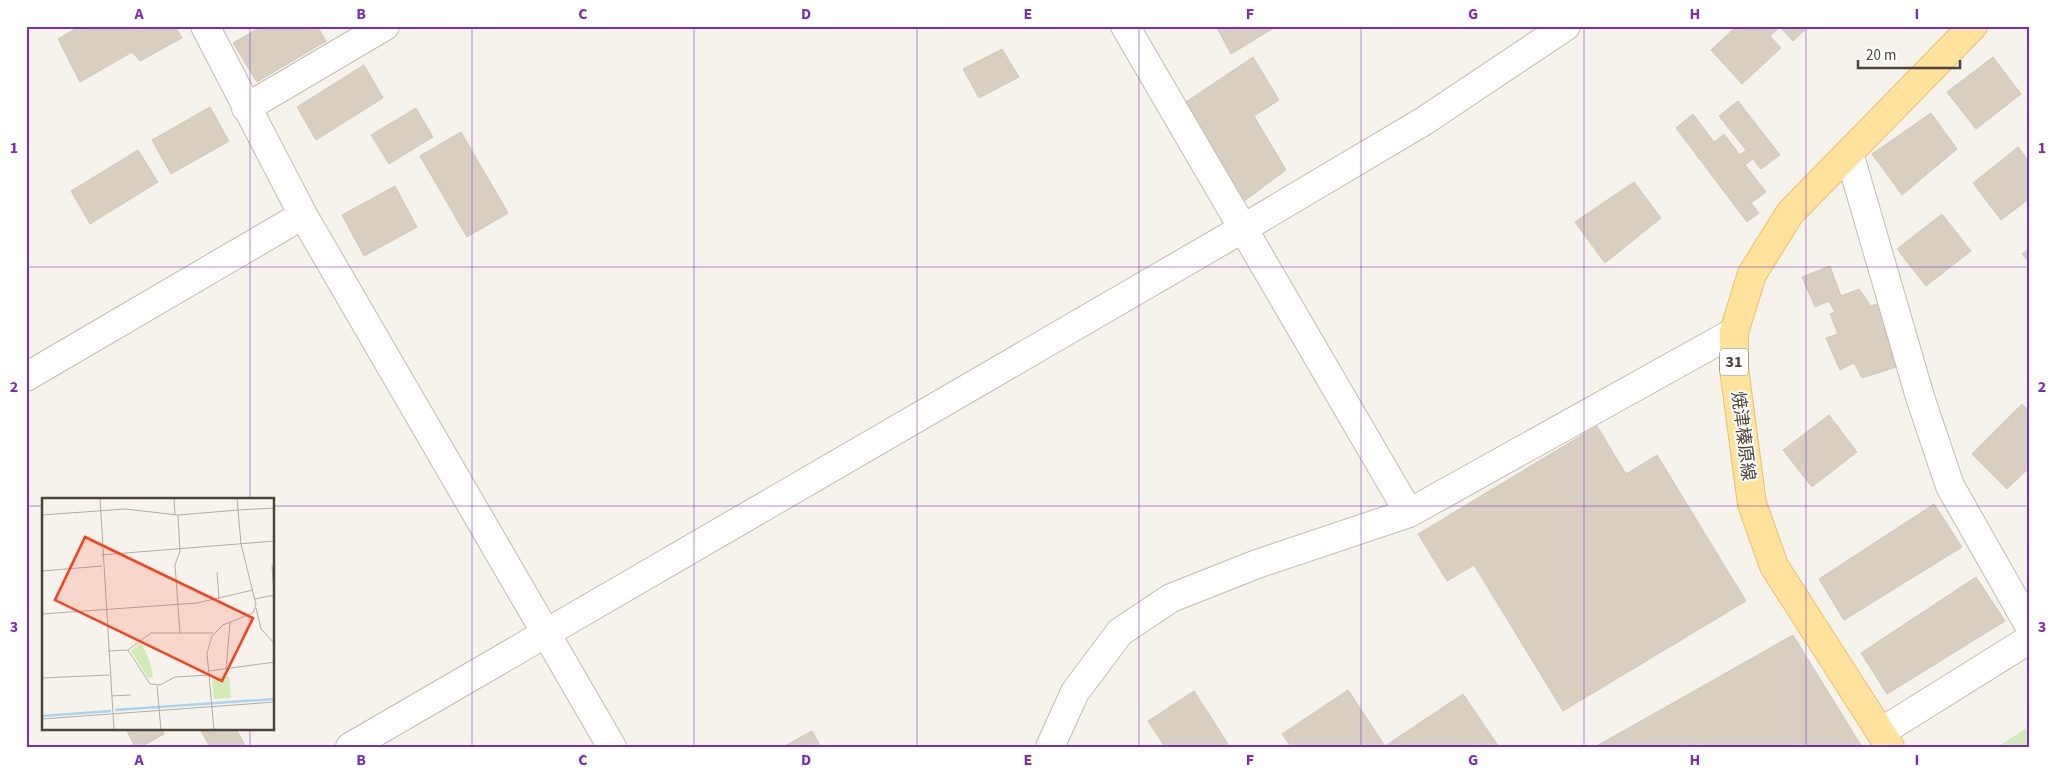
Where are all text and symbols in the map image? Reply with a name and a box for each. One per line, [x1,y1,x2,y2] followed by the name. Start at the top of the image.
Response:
[133,3,144,25] text: A
[356,3,366,25] text: B
[578,3,588,25] text: C
[801,3,811,25] text: D
[1024,3,1032,25] text: E
[1246,3,1254,25] text: F
[1468,3,1478,25] text: G
[1690,3,1700,25] text: H
[1915,3,1919,25] text: I
[1858,38,1961,70] scale bar
[1866,45,1896,66] text: 20 m
[10,137,18,159] text: 1
[2038,137,2046,159] text: 1
[1720,348,1748,376] road number: 31
[10,376,18,398] text: 2
[2038,376,2046,398] text: 2
[1725,390,1761,482] street label: 焼津榛原線
[42,498,275,730] inset map
[10,616,18,638] text: 3
[2038,616,2046,638] text: 3
[133,749,144,771] text: A
[356,749,366,771] text: B
[578,749,588,771] text: C
[801,749,811,771] text: D
[1024,749,1032,771] text: E
[1246,749,1254,771] text: F
[1468,749,1478,771] text: G
[1690,749,1700,771] text: H
[1915,749,1919,771] text: I

